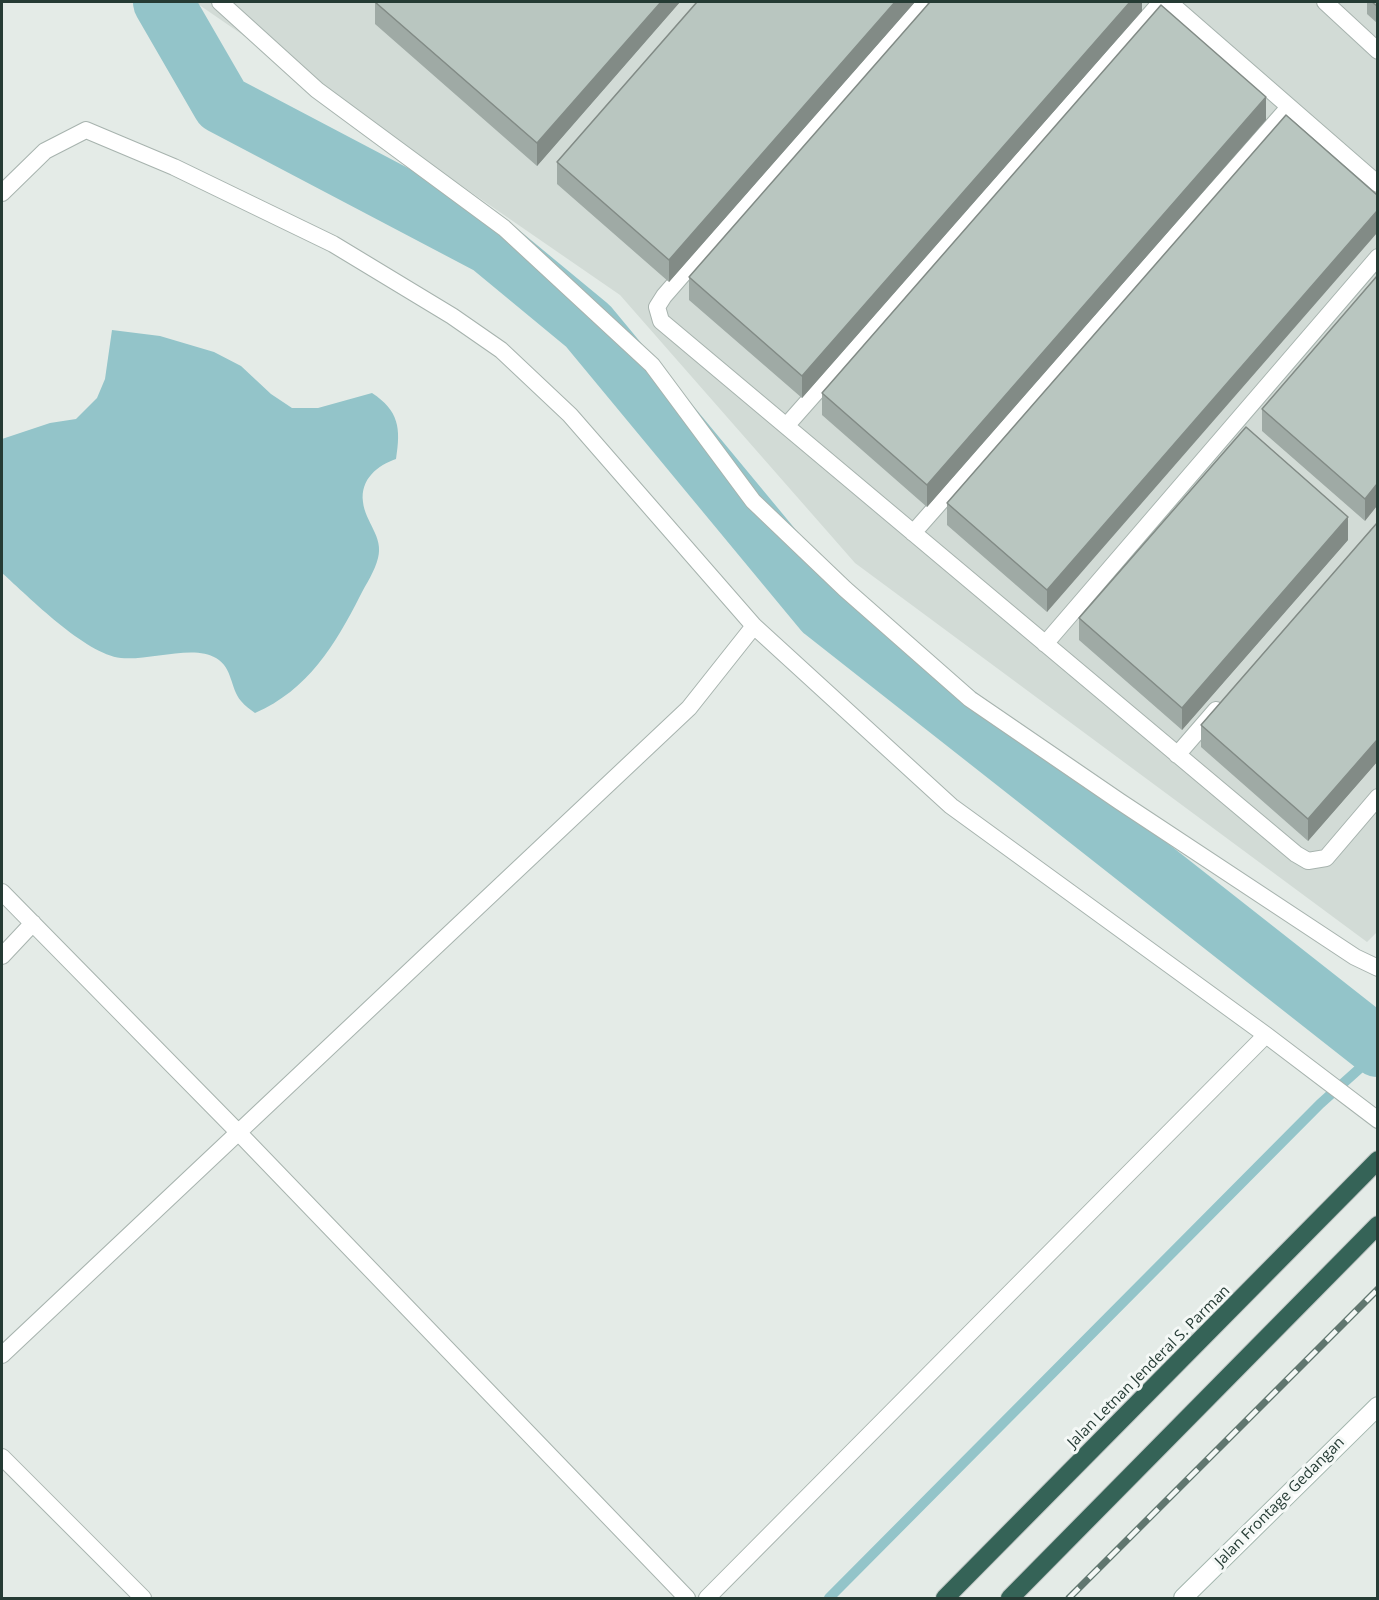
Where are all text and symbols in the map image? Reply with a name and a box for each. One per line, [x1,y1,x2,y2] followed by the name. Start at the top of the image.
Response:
[1064,1282,1234,1452] street label: Jalan Letnan Jenderal S. Parman
[1212,1434,1348,1570] street label: Jalan Frontage Gedangan

